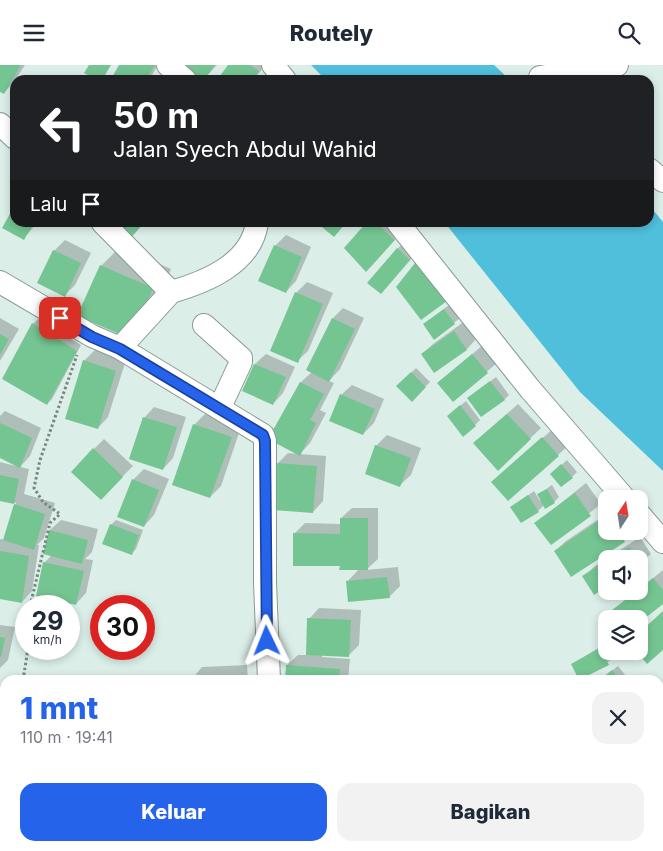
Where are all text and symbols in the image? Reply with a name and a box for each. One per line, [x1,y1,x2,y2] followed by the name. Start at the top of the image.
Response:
[20,19,48,47] icon: menu
[615,19,643,47] icon: search
[290,20,373,46] text: Routely
[113,94,199,136] text: 50 m
[30,95,95,160] icon: left
[113,136,377,162] text: Jalan Syech Abdul Wahid
[77,190,105,218] icon: arrive
[30,193,67,216] text: Lalu
[39,297,81,339] pin
[46,304,74,332] icon: arrive
[598,490,648,540] north arrow
[598,490,648,660] map controls
[598,550,648,600] button: sound
[90,595,155,660] speed limit sign: 30
[32,606,63,636] text: 29
[598,610,648,660] button: layers
[240,614,292,666] position arrow
[33,632,62,647] text: km/h
[20,690,98,726] text: 1 mnt
[592,692,644,744] button: close
[20,727,113,747] text: 110 m · 19:41
[20,783,327,841] button: Keluar
[337,783,644,841] button: Bagikan

